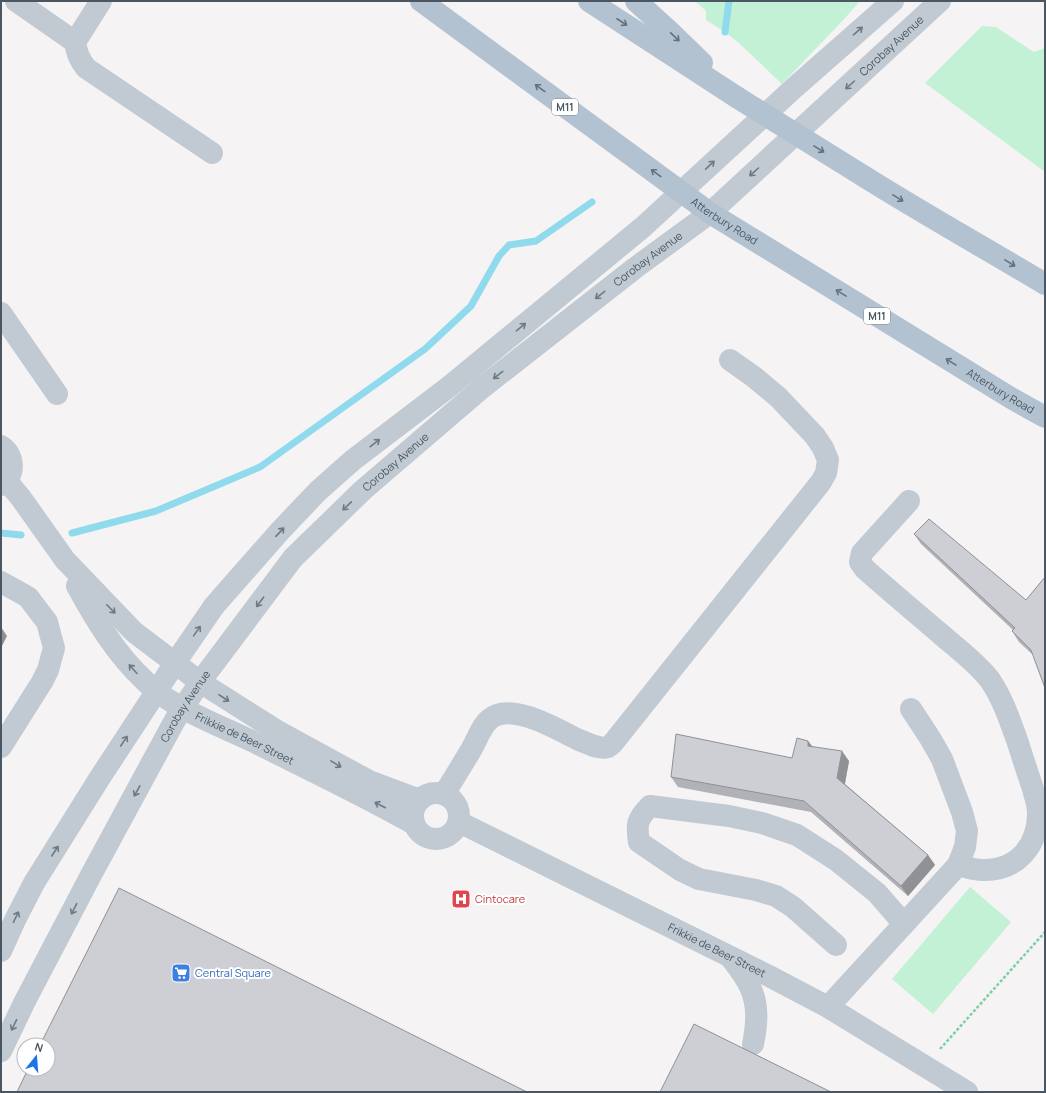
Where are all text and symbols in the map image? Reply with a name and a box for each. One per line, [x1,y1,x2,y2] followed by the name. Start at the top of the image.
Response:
[856,11,927,79] street label: Corobay Avenue
[616,18,627,26] one-way arrow
[853,27,863,36] one-way arrow
[670,32,680,41] one-way arrow
[845,80,855,89] one-way arrow
[534,84,545,92] one-way arrow
[552,99,578,115] road number: M11
[813,145,825,153] one-way arrow
[704,161,714,170] one-way arrow
[749,168,759,177] one-way arrow
[650,169,661,177] one-way arrow
[688,194,761,248] street label: Atterbury Road
[892,194,904,202] one-way arrow
[610,227,686,289] street label: Corobay Avenue
[1004,260,1016,268] one-way arrow
[835,289,847,297] one-way arrow
[595,291,606,300] one-way arrow
[864,308,890,324] road number: M11
[515,323,526,332] one-way arrow
[945,357,957,365] one-way arrow
[964,364,1037,417] street label: Atterbury Road
[493,371,504,380] one-way arrow
[359,429,432,494] street label: Corobay Avenue
[370,439,381,447] one-way arrow
[342,501,352,511] one-way arrow
[276,526,285,537] one-way arrow
[256,597,264,608] one-way arrow
[106,604,116,614] one-way arrow
[193,626,201,637] one-way arrow
[129,664,138,674] one-way arrow
[156,666,214,745] street label: Corobay Avenue
[218,694,230,702] one-way arrow
[193,708,297,768] street label: Frikkie de Beer Street
[120,736,128,747] one-way arrow
[330,760,342,768] one-way arrow
[133,785,141,797] one-way arrow
[374,801,386,808] one-way arrow
[51,845,59,857] one-way arrow
[450,888,472,910] hospital icon: Cintocare
[475,891,526,906] place label: Cintocare
[69,903,77,915] one-way arrow
[13,911,20,923] one-way arrow
[666,919,769,980] street label: Frikkie de Beer Street
[170,962,192,984] supermarket icon: Central Square
[195,965,271,980] place label: Central Square
[10,1018,17,1030] one-way arrow
[16,1037,56,1077] north arrow
[33,1039,45,1055] text: N

